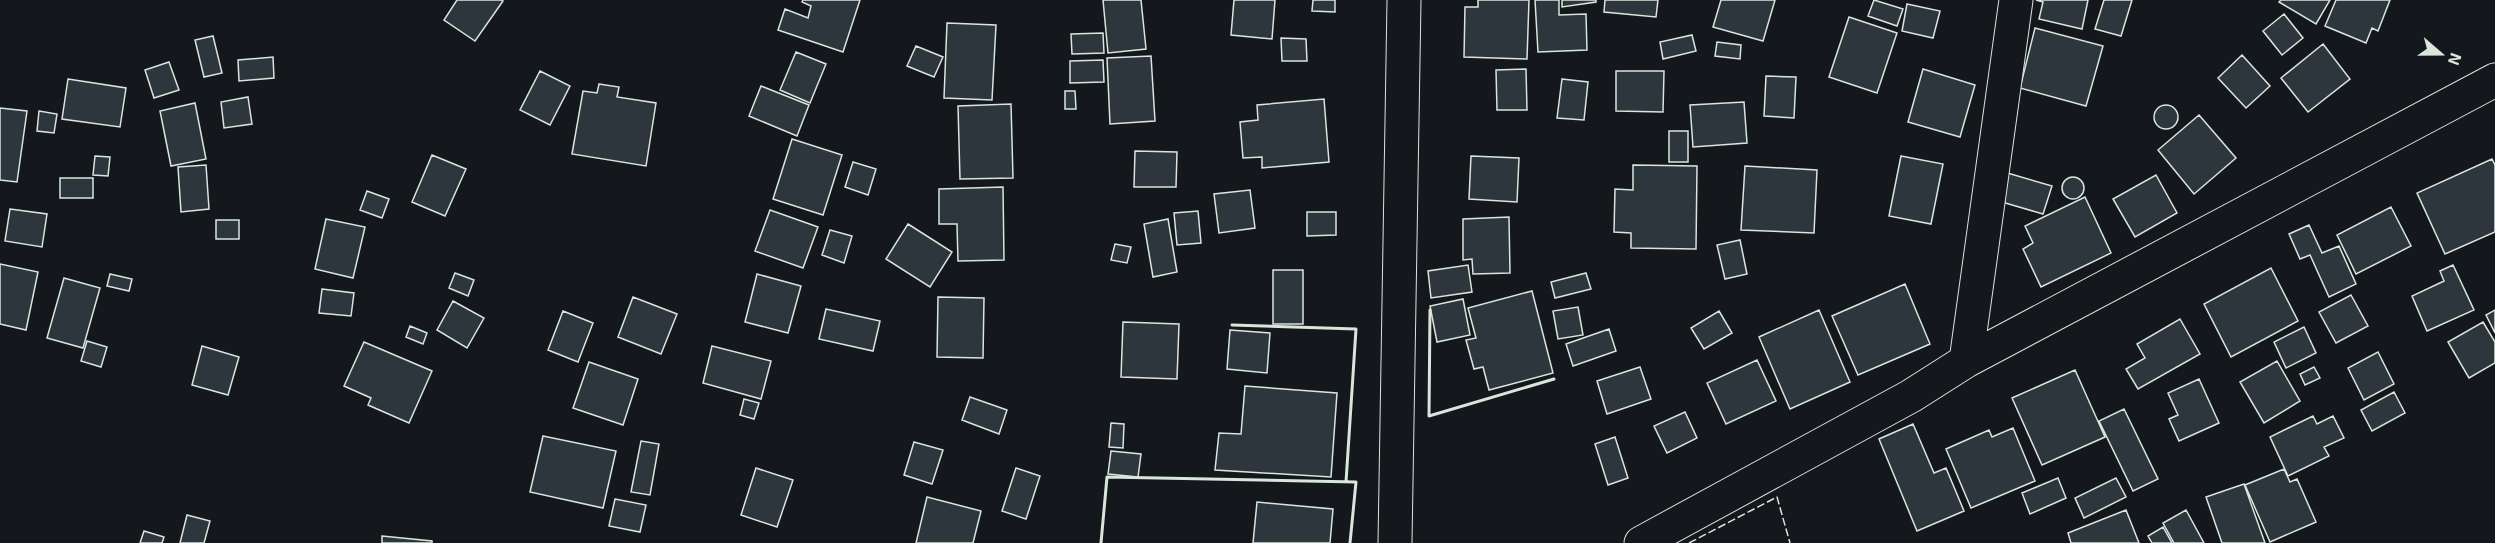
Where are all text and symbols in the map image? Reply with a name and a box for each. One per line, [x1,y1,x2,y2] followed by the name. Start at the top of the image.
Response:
[2411,24,2471,84] north arrow
[2445,51,2466,68] text: N

